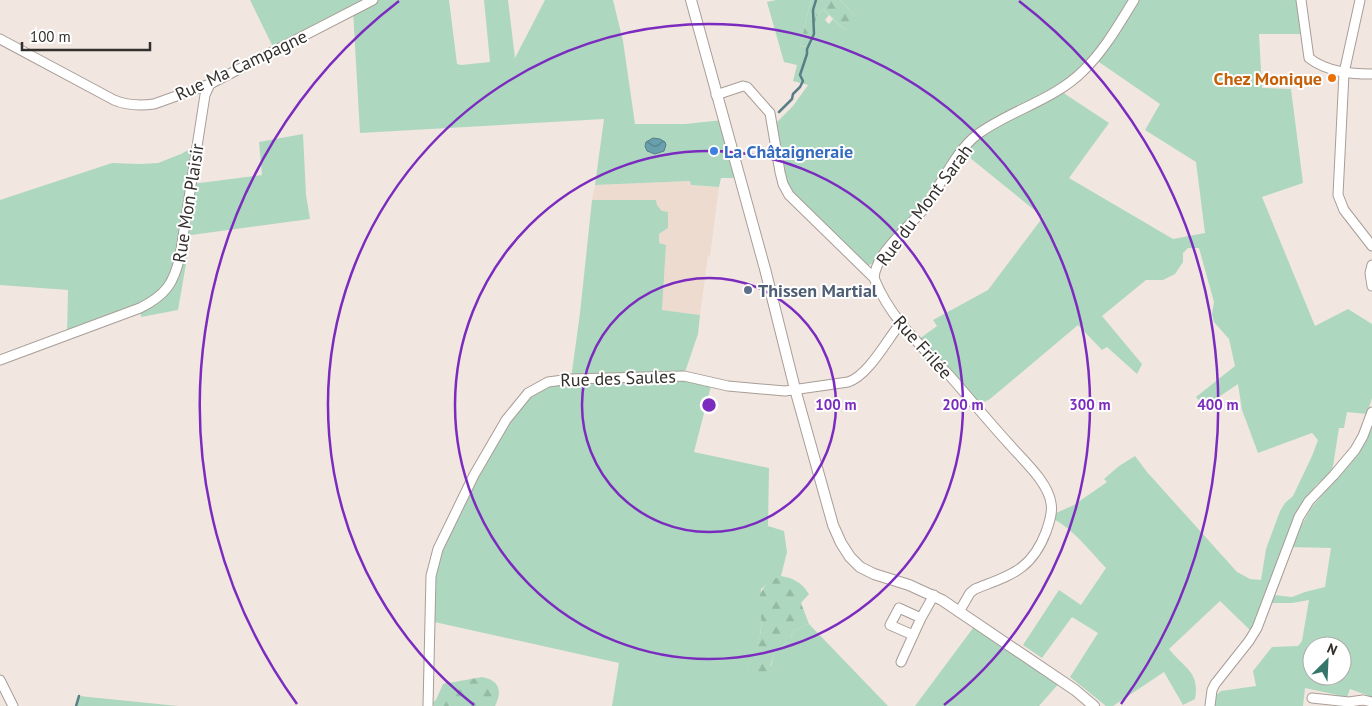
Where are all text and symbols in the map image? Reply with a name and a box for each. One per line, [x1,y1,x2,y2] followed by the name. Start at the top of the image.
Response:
[22,20,150,52] scale bar
[171,24,311,106] street label: Rue Ma Campagne
[30,27,71,46] text: 100 m
[1214,67,1322,90] place label: Chez Monique
[1326,72,1338,84] marker: Chez Monique
[724,140,853,163] place label: La Châtaigneraie
[871,140,977,270] street label: Rue du Mont Sarah
[167,142,209,264] street label: Rue Mon Plaisir
[708,145,720,157] marker: La Châtaigneraie
[758,279,878,302] place label: Thissen Martial
[742,284,754,296] marker: Thissen Martial
[888,310,958,384] street label: Rue Frilée
[560,364,676,392] street label: Rue des Saules
[815,395,857,414] text: 100 m
[942,395,984,414] text: 200 m
[1069,395,1111,414] text: 300 m
[1197,395,1239,414] text: 400 m
[700,396,718,414] centre of rings
[1302,636,1352,686] north arrow
[1324,639,1340,659] text: N

